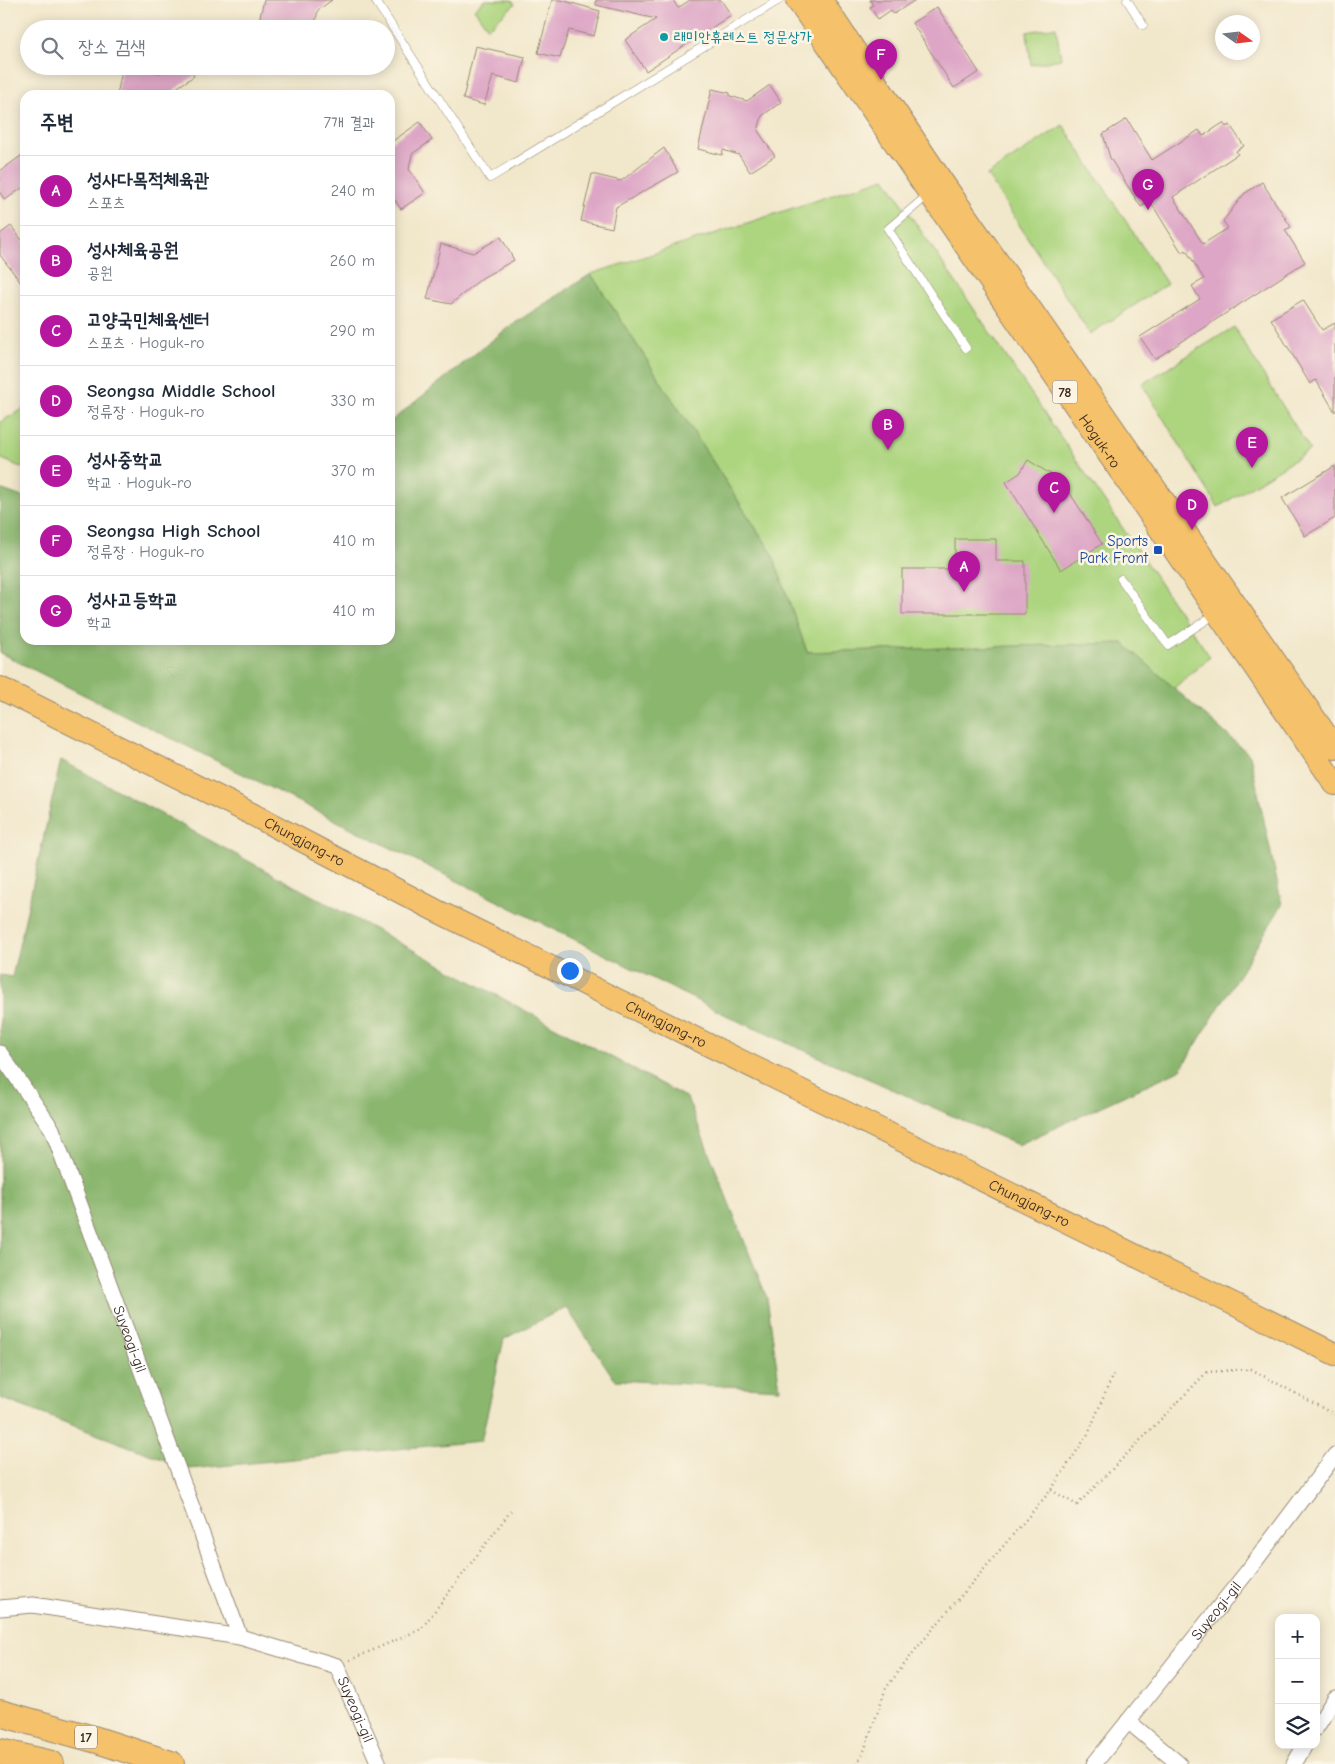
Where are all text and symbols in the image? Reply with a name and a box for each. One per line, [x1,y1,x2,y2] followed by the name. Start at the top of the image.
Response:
[1215,15,1260,60] north arrow
[20,20,395,75] search box
[674,28,812,46] place label: 래미안휴레스트 정문상가
[658,31,670,43] marker: 래미안휴레스트 정문상가
[38,34,66,62] icon: search
[78,36,146,58] text: 장소 검색
[865,39,897,80] pin: F
[40,110,74,134] text: 주변
[323,114,375,132] text: 7개 결과
[87,169,209,191] text: 성사다목적체육관
[1132,169,1164,210] pin: G
[52,182,60,200] text: A
[331,182,375,200] text: 240 m
[87,194,126,212] text: 스포츠
[87,239,179,261] text: 성사체육공원
[51,252,61,270] text: B
[330,252,375,270] text: 260 m
[87,264,113,282] text: 공원
[87,309,209,331] text: 고양국민체육센터
[51,322,61,340] text: C
[330,322,375,340] text: 290 m
[87,334,205,352] text: 스포츠 · Hoguk-ro
[87,380,276,402] text: Seongsa Middle School
[1052,381,1078,404] road number: 78
[51,392,61,410] text: D
[330,392,375,410] text: 330 m
[87,403,205,421] text: 정류장 · Hoguk-ro
[872,409,904,450] pin: B
[1075,411,1125,472] street label: Hoguk-ro
[1236,427,1268,468] pin: E
[87,449,163,471] text: 성사중학교
[51,462,61,480] text: E
[331,462,375,480] text: 370 m
[1038,472,1070,513] pin: C
[87,474,192,492] text: 학교 · Hoguk-ro
[1176,489,1208,530] pin: D
[87,520,261,542] text: Seongsa High School
[51,532,61,550] text: F
[333,532,375,550] text: 410 m
[1079,532,1149,567] place label: Sports Park Front
[87,543,205,561] text: 정류장 · Hoguk-ro
[1152,544,1164,556] marker: Sports Park Front
[948,551,980,592] pin: A
[87,589,179,611] text: 성사고등학교
[50,602,62,620] text: G
[333,602,375,620] text: 410 m
[87,614,113,632] text: 학교
[261,813,348,870] street label: Chungjang-ro
[557,958,583,984] your location
[622,996,710,1052] street label: Chungjang-ro
[986,1176,1073,1231] street label: Chungjang-ro
[109,1303,150,1375] street label: Suyeogi-gil
[1187,1578,1245,1644] street label: Suyeogi-gil
[1275,1614,1320,1749] map controls
[1275,1614,1320,1659] button: +
[1275,1659,1320,1704] button: −
[334,1674,378,1745] street label: Suyeogi-gil
[1275,1704,1320,1749] button: layers
[75,1725,97,1748] road number: 17

